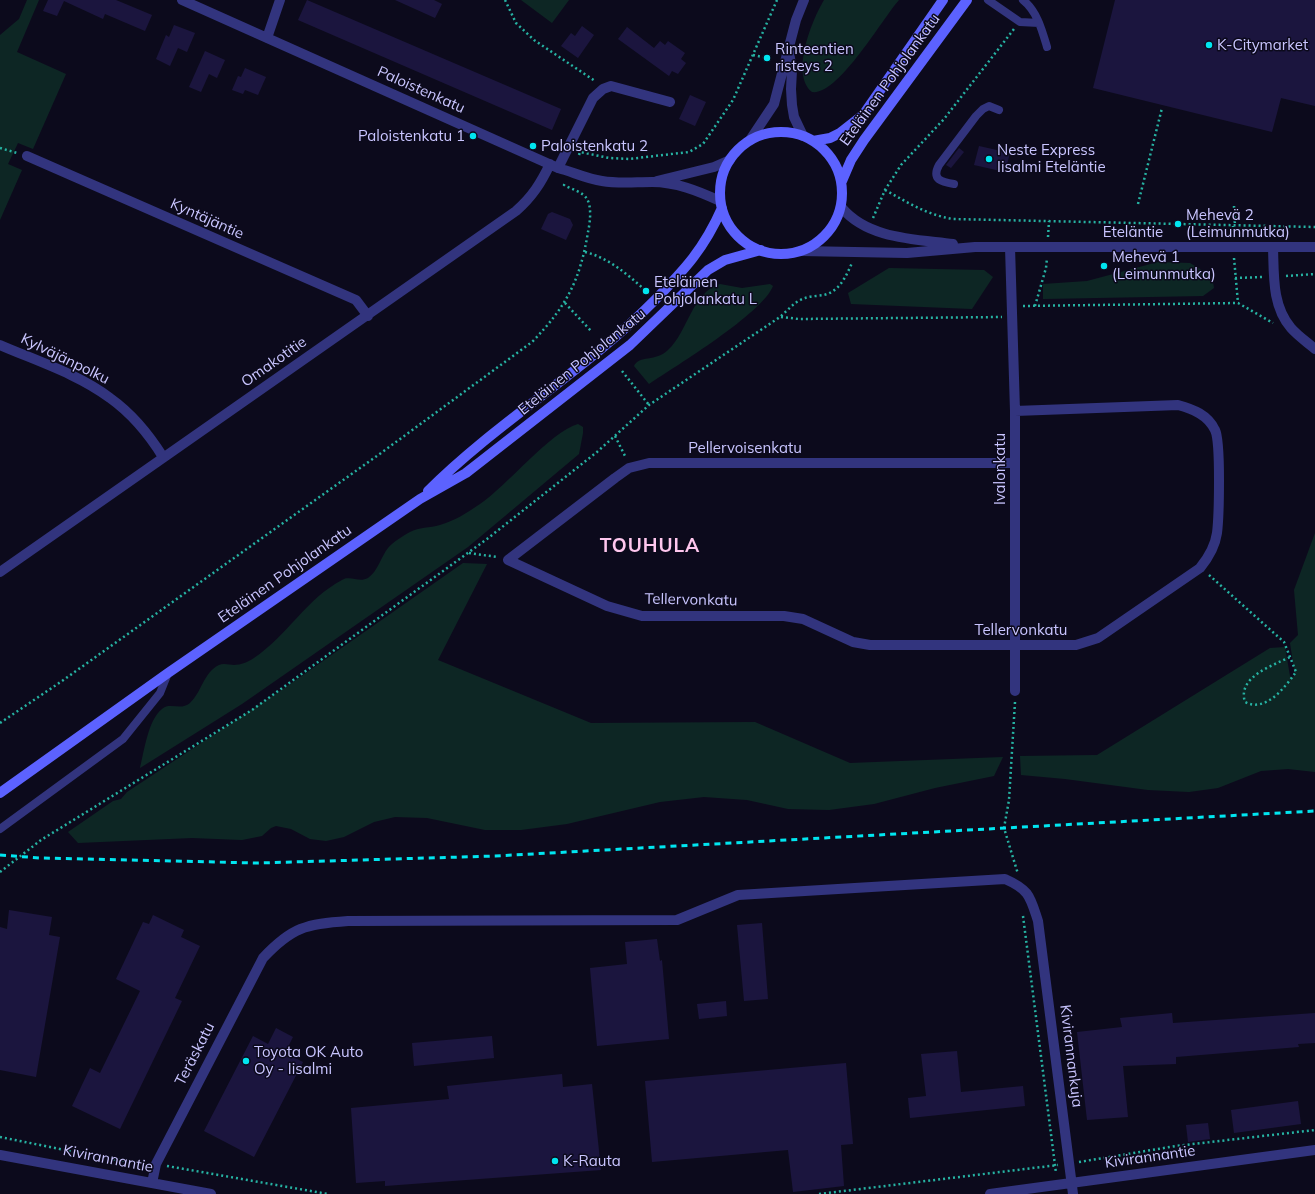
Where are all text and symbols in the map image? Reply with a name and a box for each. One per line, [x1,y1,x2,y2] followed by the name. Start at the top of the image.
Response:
[836,11,944,149] street label: Eteläinen Pohjolankatu
[1217,36,1308,54] place label: K-Citymarket
[775,40,854,75] place label: Rinteentien risteys 2
[1204,40,1214,50] marker: K-Citymarket
[762,53,772,63] marker: Rinteentien risteys 2
[374,63,468,117] street label: Paloistenkatu
[358,127,465,145] place label: Paloistenkatu 1
[468,131,478,141] marker: Paloistenkatu 1
[541,137,648,155] place label: Paloistenkatu 2
[528,141,538,151] marker: Paloistenkatu 2
[997,141,1106,176] place label: Neste Express Iisalmi Eteläntie
[984,154,994,164] marker: Neste Express Iisalmi Eteläntie
[168,195,246,243] street label: Kyntäjäntie
[1186,206,1290,241] place label: Mehevä 2 (Leimunmutka)
[1173,219,1183,229] marker: Mehevä 2 (Leimunmutka)
[1103,223,1163,241] street label: Eteläntie
[1112,248,1216,283] place label: Mehevä 1 (Leimunmutka)
[1099,261,1109,271] marker: Mehevä 1 (Leimunmutka)
[654,273,757,308] place label: Eteläinen Pohjolankatu L
[641,286,651,296] marker: Eteläinen Pohjolankatu L
[515,305,649,419] street label: Eteläinen Pohjolankatu
[18,330,112,388] street label: Kylväjänpolku
[238,333,310,391] street label: Omakotitie
[991,433,1009,505] street label: Ivalonkatu
[688,439,802,457] street label: Pellervoisenkatu
[215,521,355,627] street label: Eteläinen Pohjolankatu
[600,535,700,557] district label: TOUHULA
[644,590,738,610] street label: Tellervonkatu
[974,621,1068,639] street label: Tellervonkatu
[1056,1004,1086,1108] street label: Kivirannankuja
[171,1019,219,1089] street label: Teräskatu
[254,1043,363,1078] place label: Toyota OK Auto Oy - Iisalmi
[241,1056,251,1066] marker: Toyota OK Auto Oy - Iisalmi
[61,1141,155,1177] street label: Kivirannantie
[1104,1142,1196,1172] street label: Kivirannantie
[563,1152,621,1170] place label: K-Rauta
[550,1156,560,1166] marker: K-Rauta

